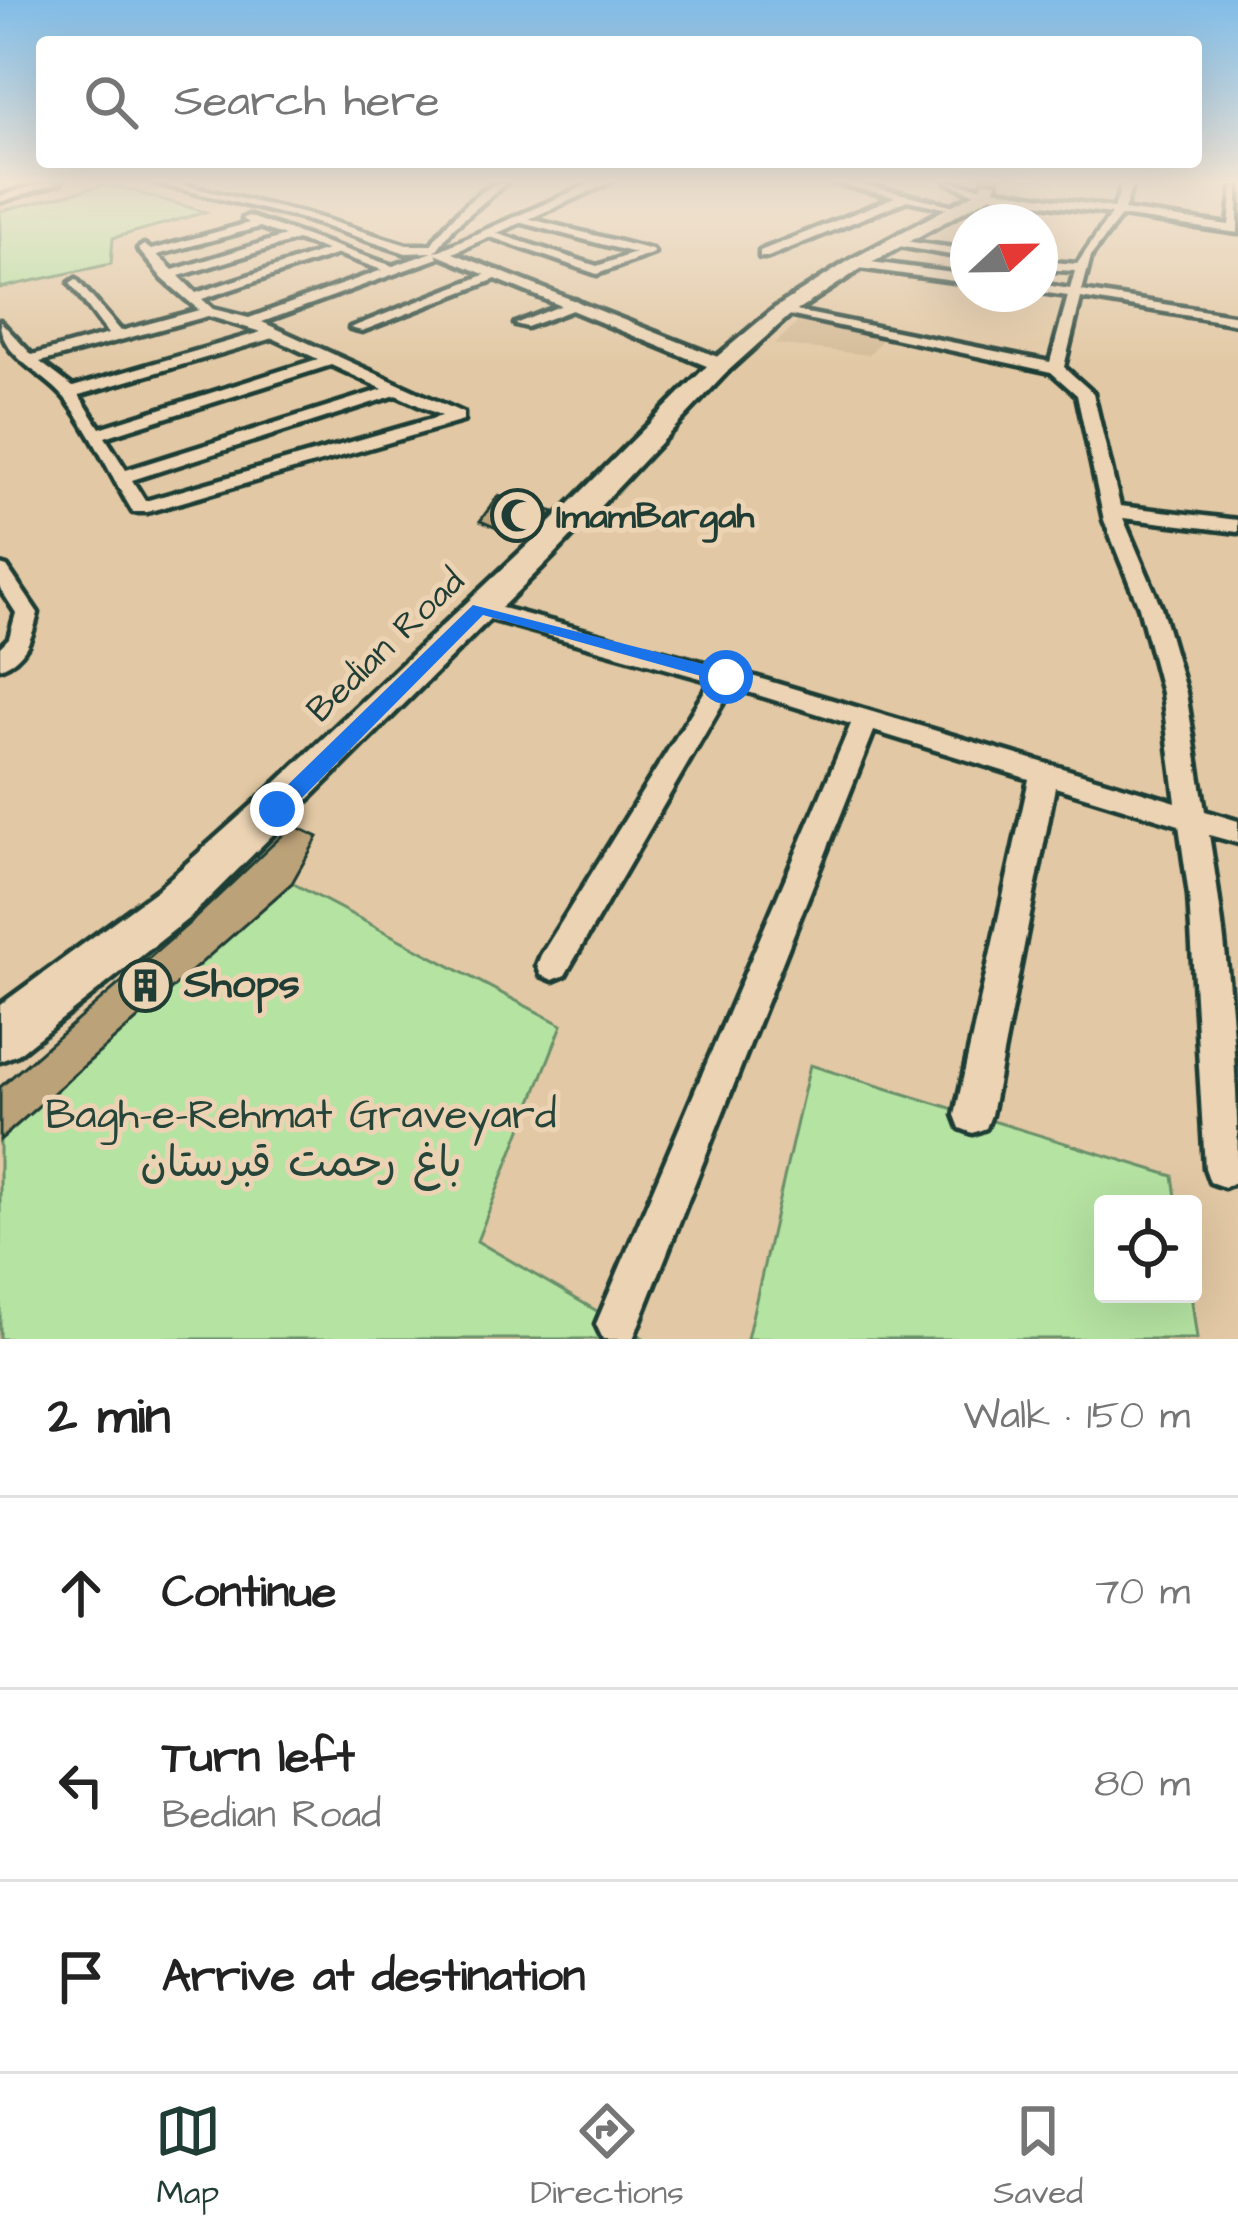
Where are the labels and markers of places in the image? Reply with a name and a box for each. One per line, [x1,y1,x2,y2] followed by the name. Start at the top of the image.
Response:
[489,488,545,544] mosque icon: ImamBargah
[556,491,755,543] place label: ImamBargah
[183,956,300,1014] place label: Shops
[117,957,173,1013] building icon: Shops

